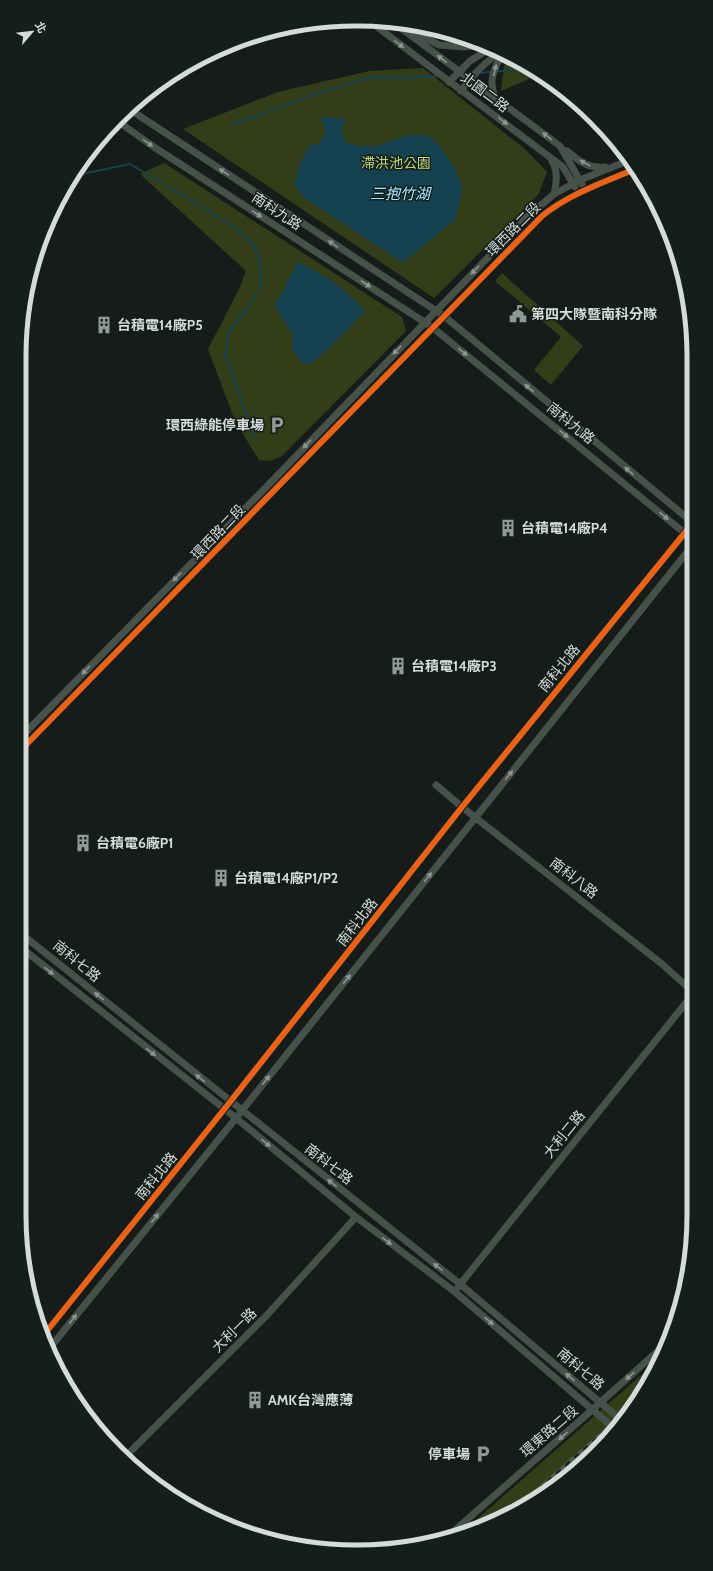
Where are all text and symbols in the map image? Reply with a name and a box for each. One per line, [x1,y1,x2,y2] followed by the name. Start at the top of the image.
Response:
[12,12,52,52] north arrow
[32,19,50,35] text: 北
[393,39,404,48] one-way arrow
[437,55,448,63] one-way arrow
[492,64,498,76] one-way arrow
[457,68,513,116] street label: 北園二路
[498,117,508,125] one-way arrow
[542,132,552,140] one-way arrow
[142,139,153,147] one-way arrow
[361,154,431,172] park label: 滯洪池公園
[579,160,591,167] one-way arrow
[219,168,230,176] one-way arrow
[370,185,432,203] water label: 三抱竹湖
[249,188,305,234] street label: 南科九路
[482,198,544,260] street label: 環西路二段
[251,210,263,217] one-way arrow
[327,240,339,247] one-way arrow
[470,265,480,275] one-way arrow
[361,280,371,288] one-way arrow
[508,304,528,324] public building icon: 第四大隊暨南科分隊
[531,305,657,323] place label: 第四大隊暨南科分隊
[94,315,114,335] building icon: 台積電14廠P5
[117,316,203,334] place label: 台積電14廠P5
[392,345,402,355] one-way arrow
[457,347,468,356] one-way arrow
[524,383,535,392] one-way arrow
[544,398,598,448] street label: 南科九路
[267,415,287,435] parking icon: 環西綠能停車場
[166,416,264,434] place label: 環西綠能停車場
[558,429,569,438] one-way arrow
[303,439,312,449] one-way arrow
[624,466,635,475] one-way arrow
[187,501,249,563] street label: 環西路二段
[658,512,669,521] one-way arrow
[498,518,518,538] building icon: 台積電14廠P4
[521,519,608,537] place label: 台積電14廠P4
[172,572,182,582] one-way arrow
[534,641,584,695] street label: 南科北路
[388,656,408,676] building icon: 台積電14廠P3
[411,657,497,675] place label: 台積電14廠P3
[81,665,91,675] one-way arrow
[504,770,513,781] one-way arrow
[73,833,93,853] building icon: 台積電6廠P1
[96,834,173,852] place label: 台積電6廠P1
[546,854,602,902] street label: 南科八路
[211,868,231,888] building icon: 台積電14廠P1/P2
[234,869,338,887] place label: 台積電14廠P1/P2
[423,872,432,883] one-way arrow
[333,894,381,950] street label: 南科北路
[50,936,104,986] street label: 南科七路
[44,966,55,975] one-way arrow
[342,973,351,984] one-way arrow
[94,992,104,1000] one-way arrow
[146,1047,157,1056] one-way arrow
[195,1073,206,1082] one-way arrow
[261,1075,270,1086] one-way arrow
[539,1107,589,1161] street label: 大利二路
[260,1138,271,1147] one-way arrow
[301,1140,357,1188] street label: 南科七路
[131,1149,181,1203] street label: 南科北路
[326,1178,337,1187] one-way arrow
[151,1213,159,1223] one-way arrow
[382,1237,393,1245] one-way arrow
[433,1263,444,1271] one-way arrow
[208,1304,260,1356] street label: 大利一路
[69,1314,78,1325] one-way arrow
[484,1317,494,1326] one-way arrow
[554,1344,608,1394] street label: 南科七路
[625,1371,635,1381] one-way arrow
[565,1373,576,1382] one-way arrow
[245,1390,265,1410] building icon: AMK台灣應薄
[268,1391,353,1409] place label: AMK台灣應薄
[517,1401,581,1461] street label: 環東路二段
[558,1431,568,1441] one-way arrow
[473,1444,493,1464] parking icon: 停車場
[428,1445,470,1463] place label: 停車場

